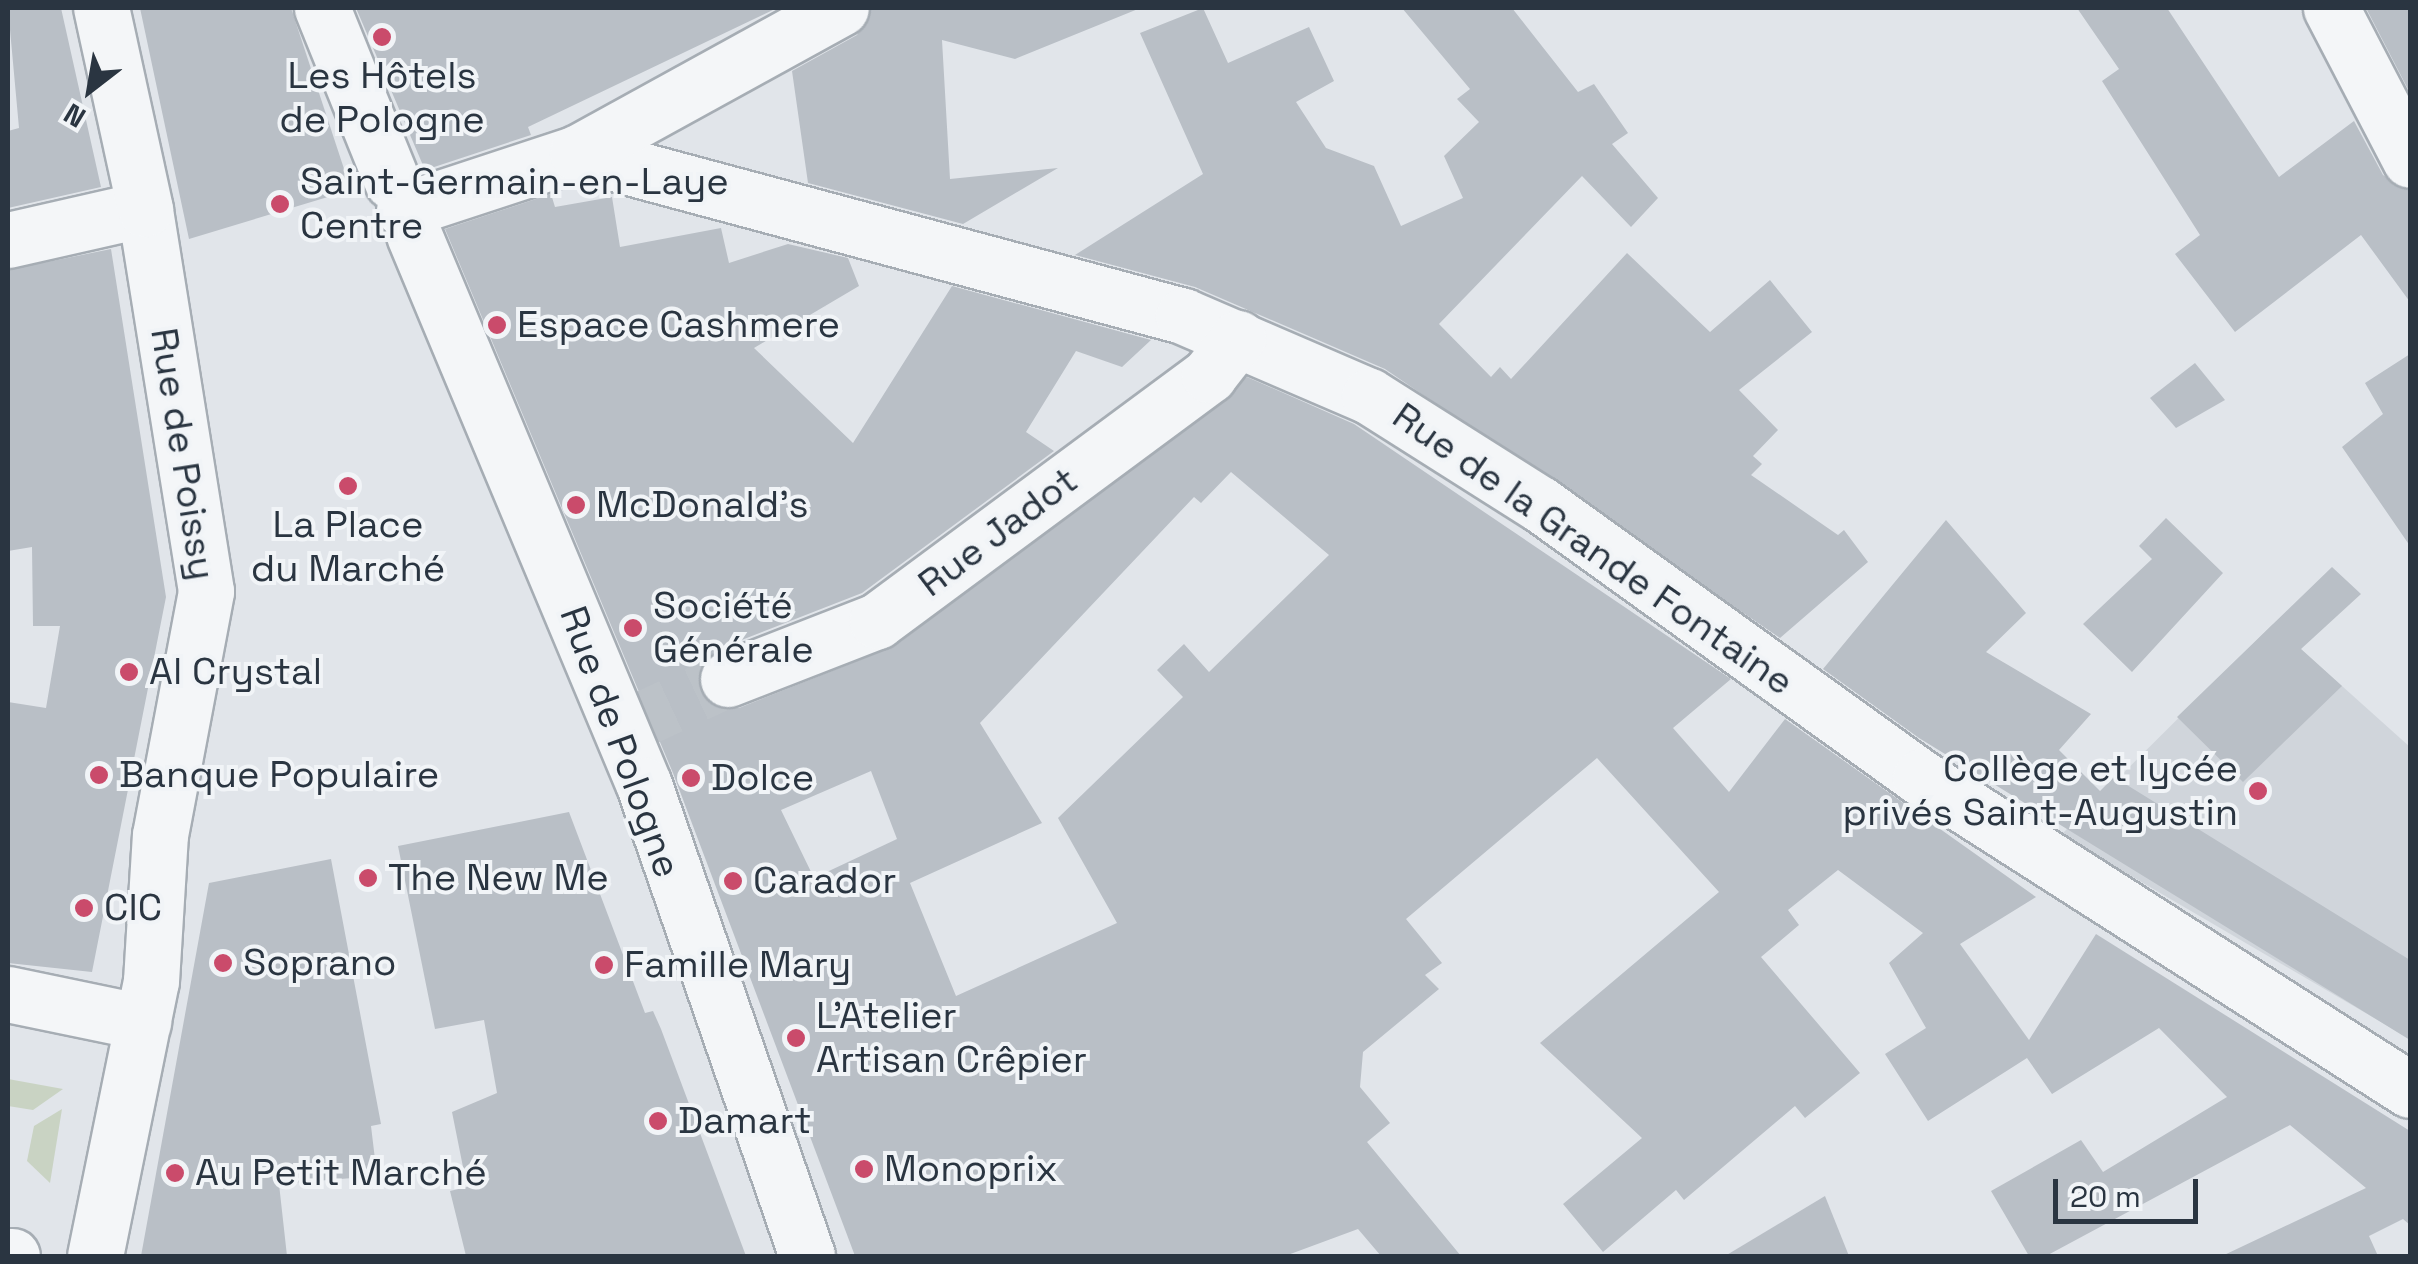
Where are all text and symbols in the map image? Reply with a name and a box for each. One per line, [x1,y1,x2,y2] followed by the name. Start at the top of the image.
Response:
[371,26,393,48] marker: Les Hôtels de Pologne
[40,40,140,140] north arrow
[279,53,485,142] place label: Les Hôtels de Pologne
[57,95,92,136] text: N
[300,159,729,248] place label: Saint-Germain-en-Laye Centre
[269,193,291,215] marker: Saint-Germain-en-Laye Centre
[517,302,840,348] place label: Espace Cashmere
[486,314,508,336] marker: Espace Cashmere
[141,325,225,583] street label: Rue de Poissy
[1384,393,1802,705] street label: Rue de la Grande Fontaine
[910,457,1086,607] street label: Rue Jadot
[337,475,359,497] marker: La Place du Marché
[596,482,809,528] place label: McDonald's
[565,494,587,516] marker: McDonald's
[251,502,445,592] place label: La Place du Marché
[653,583,814,672] place label: Société Générale
[550,600,690,884] street label: Rue de Pologne
[622,617,644,639] marker: Société Générale
[149,649,322,695] place label: Al Crystal
[118,661,140,683] marker: Al Crystal
[1843,746,2238,836] place label: Collège et lycée privés Saint-Augustin
[119,752,439,798] place label: Banque Populaire
[711,755,814,801] place label: Dolce
[88,764,110,786] marker: Banque Populaire
[680,767,702,789] marker: Dolce
[2247,780,2269,802] marker: Collège et lycée privés Saint-Augustin
[388,855,609,901] place label: The New Me
[753,858,897,904] place label: Carador
[357,867,379,889] marker: The New Me
[722,870,744,892] marker: Carador
[104,885,162,931] place label: CIC
[73,897,95,919] marker: CIC
[243,940,397,986] place label: Soprano
[624,942,851,988] place label: Famille Mary
[212,952,234,974] marker: Soprano
[593,954,615,976] marker: Famille Mary
[816,993,1087,1082] place label: L'Atelier Artisan Crêpier
[785,1027,807,1049] marker: L'Atelier Artisan Crêpier
[678,1098,811,1144] place label: Damart
[647,1110,669,1132] marker: Damart
[884,1146,1058,1192] place label: Monoprix
[195,1150,487,1196] place label: Au Petit Marché
[853,1158,875,1180] marker: Monoprix
[2058,1159,2203,1221] scale bar
[164,1162,186,1184] marker: Au Petit Marché
[2070,1177,2141,1216] text: 20 m

